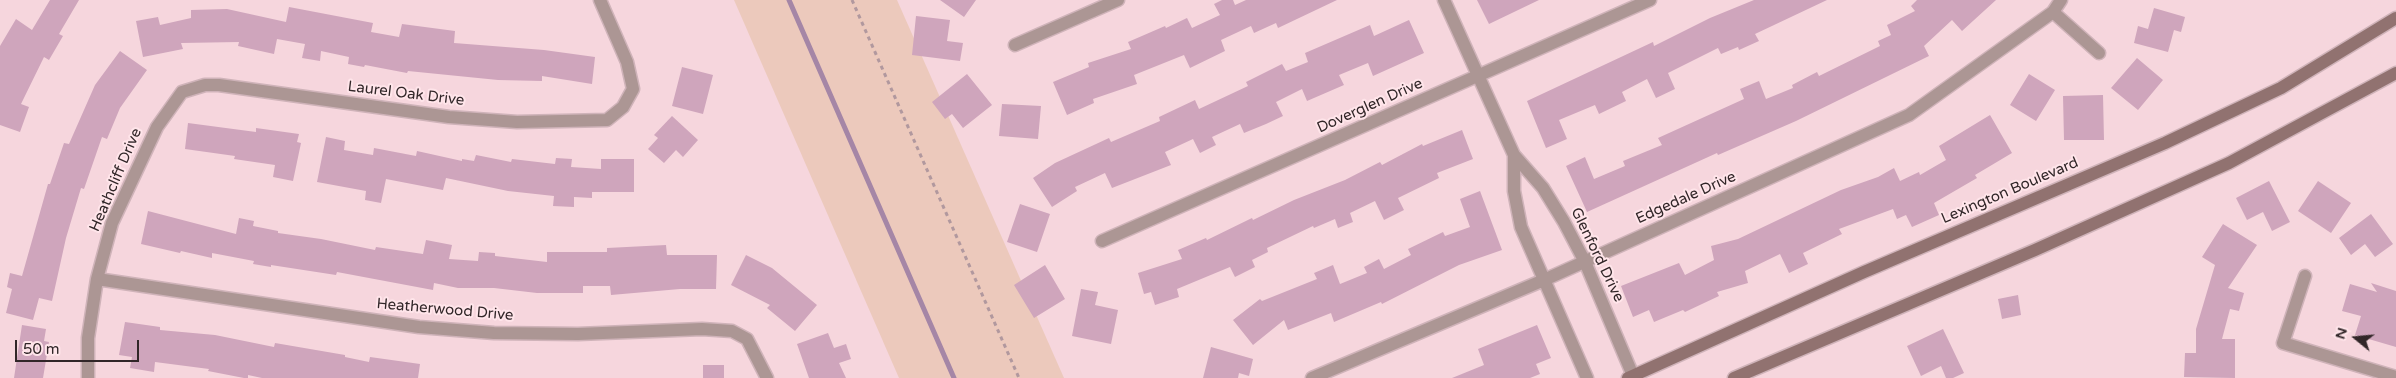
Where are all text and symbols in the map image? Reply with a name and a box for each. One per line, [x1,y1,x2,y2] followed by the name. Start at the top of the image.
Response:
[1314,75,1426,137] street label: Doverglen Drive
[347,78,465,110] street label: Laurel Oak Drive
[86,126,146,234] street label: Heathcliff Drive
[1939,154,2081,228] street label: Lexington Boulevard
[1633,168,1739,228] street label: Edgedale Drive
[1566,205,1628,305] street label: Glenford Drive
[376,295,514,325] street label: Heatherwood Drive
[2331,313,2381,363] north arrow
[2331,326,2351,341] text: N
[18,330,141,362] scale bar
[23,340,60,358] text: 50 m

